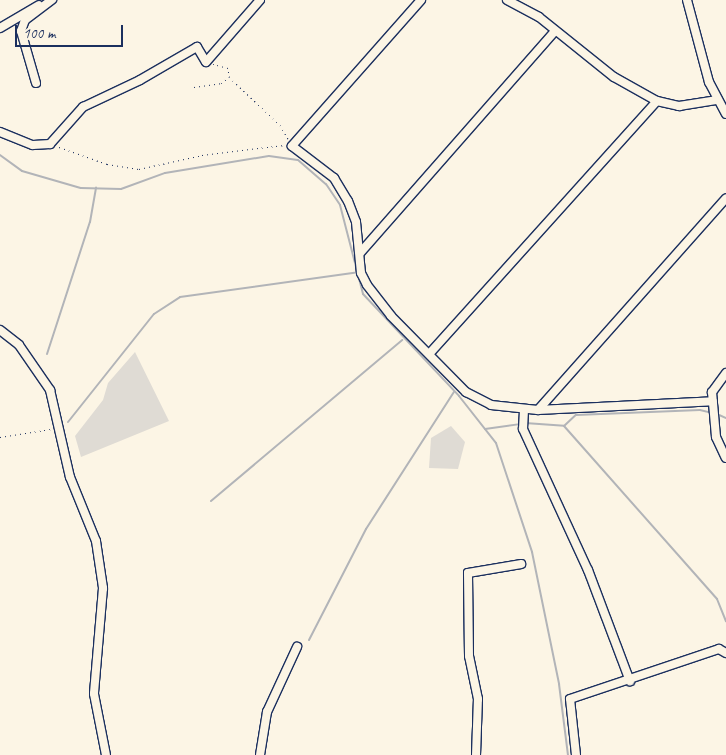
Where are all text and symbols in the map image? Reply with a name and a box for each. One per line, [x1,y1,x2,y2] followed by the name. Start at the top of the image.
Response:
[18,15,125,47] scale bar
[23,24,55,43] text: 100 m

